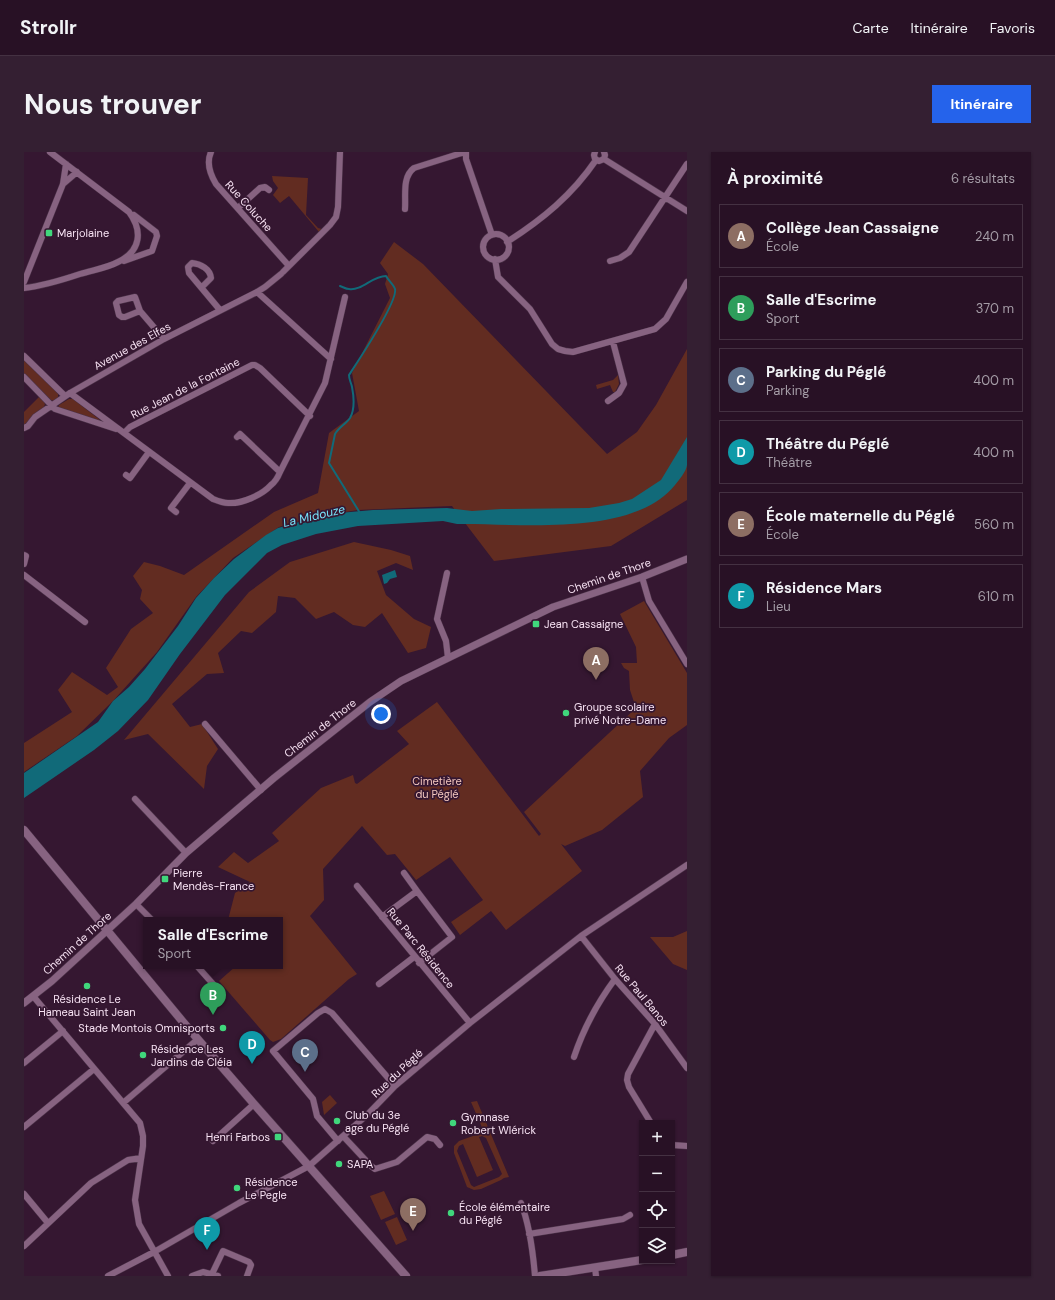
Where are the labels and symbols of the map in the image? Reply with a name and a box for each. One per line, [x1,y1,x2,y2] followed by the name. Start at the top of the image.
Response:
[222,178,276,234] street label: Rue Coluche
[57,226,109,240] place label: Marjolaine
[44,228,54,238] marker: Marjolaine
[91,319,173,373] street label: Avenue des Elfes
[128,354,242,422] street label: Rue Jean de la Fontaine
[281,501,347,531] water label: La Midouze
[565,555,653,597] street label: Chemin de Thore
[544,617,623,631] place label: Jean Cassaigne
[531,619,541,629] marker: Jean Cassaigne
[583,647,609,680] pin: A
[281,696,359,760] street label: Chemin de Thore
[574,700,666,727] place label: Groupe scolaire privé Notre-Dame
[371,704,391,724] your location
[561,708,571,718] marker: Groupe scolaire privé Notre-Dame
[412,774,462,801] park label: Cimetière du Péglé
[173,866,254,893] place label: Pierre Mendès-France
[160,874,170,884] marker: Pierre Mendès-France
[384,905,458,991] street label: Rue Parc Résidence
[40,909,114,977] street label: Chemin de Thore
[612,961,672,1029] street label: Rue Paul Banos
[82,981,92,991] marker: Résidence Le Hameau Saint Jean
[200,982,226,1015] pin: B
[38,992,136,1019] place label: Résidence Le Hameau Saint Jean
[78,1021,215,1035] place label: Stade Montois Omnisports
[218,1023,228,1033] marker: Stade Montois Omnisports
[239,1031,265,1064] pin: D
[292,1039,318,1072] pin: C
[151,1042,232,1069] place label: Résidence Les Jardins de Cléia
[368,1046,426,1100] street label: Rue du Péglé
[138,1050,148,1060] marker: Résidence Les Jardins de Cléia
[345,1108,409,1135] place label: Club du 3e age du Péglé
[461,1110,537,1137] place label: Gymnase Robert Wlérick
[332,1116,342,1126] marker: Club du 3e age du Péglé
[448,1118,458,1128] marker: Gymnase Robert Wlérick
[206,1130,270,1144] place label: Henri Farbos
[273,1132,283,1142] marker: Henri Farbos
[347,1157,373,1171] place label: SAPA
[334,1159,344,1169] marker: SAPA
[245,1175,298,1202] place label: Résidence Le Pegle
[232,1183,242,1193] marker: Résidence Le Pegle
[400,1198,426,1231] pin: E
[459,1200,550,1227] place label: École élémentaire du Péglé
[446,1208,456,1218] marker: École élémentaire du Péglé
[194,1217,220,1250] pin: F

